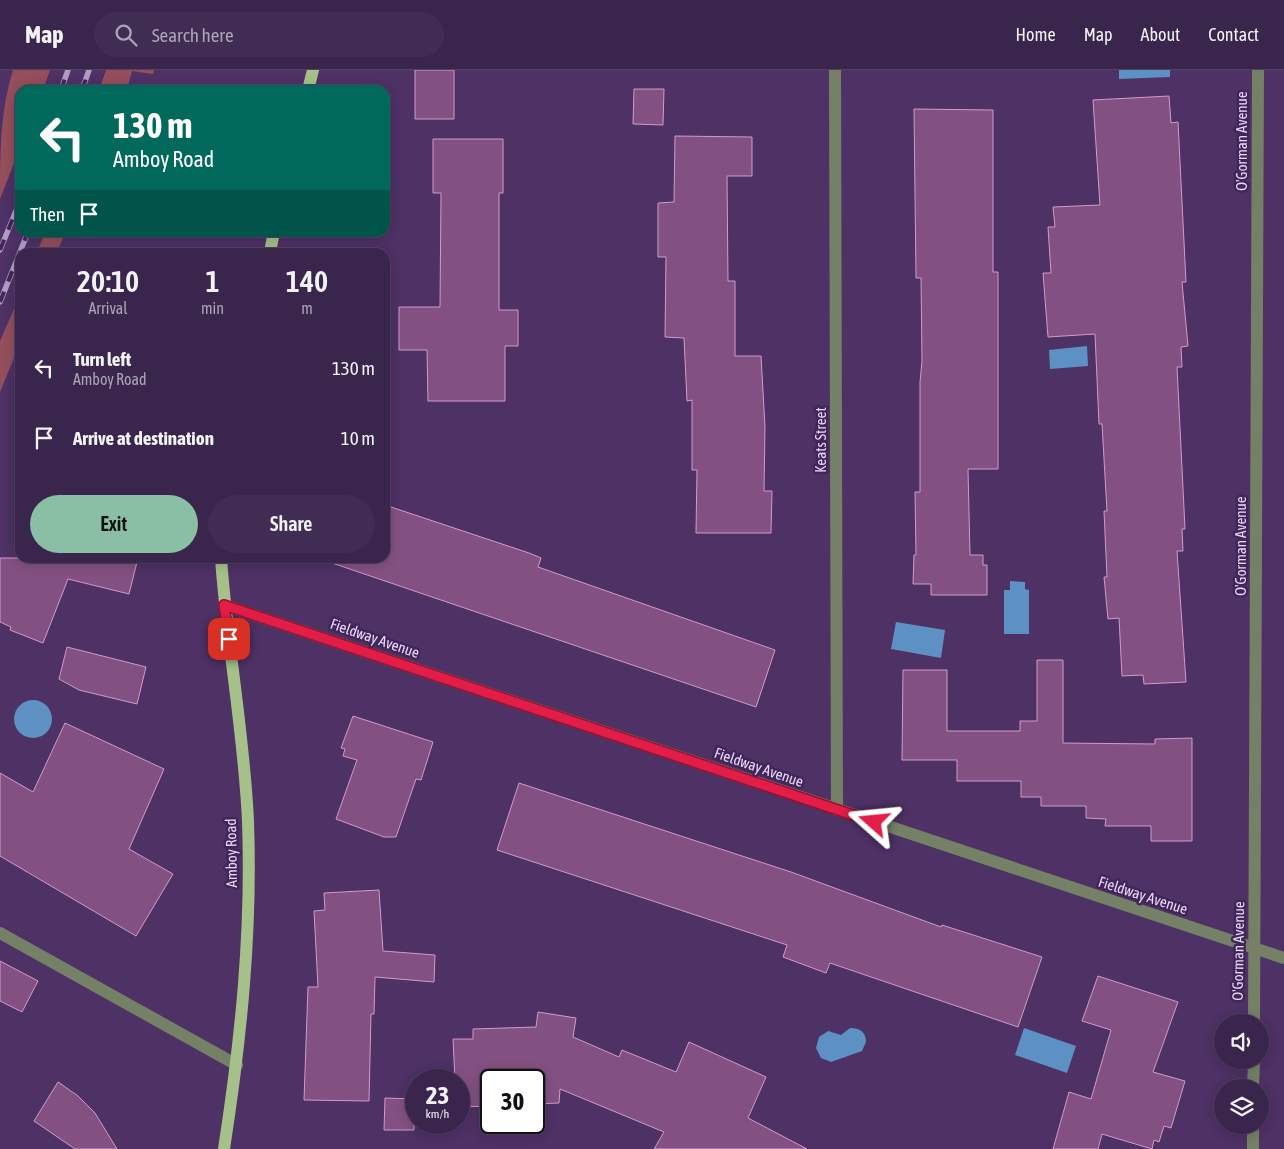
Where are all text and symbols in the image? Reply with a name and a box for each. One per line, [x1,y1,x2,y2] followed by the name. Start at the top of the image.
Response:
[94,12,444,57] search box
[25,21,64,48] text: Map
[112,21,140,49] icon: search
[152,24,234,46] text: Search here
[1016,24,1056,45] text: Home
[1084,24,1113,45] text: Map
[1141,24,1180,45] text: About
[1208,24,1259,45] text: Contact
[1233,91,1250,191] street label: O'Gorman Avenue
[30,105,95,170] icon: left
[113,105,192,145] text: 130 m
[113,146,214,172] text: Amboy Road
[75,200,103,228] icon: arrive
[30,203,65,225] text: Then
[77,264,139,298] text: 20:10
[205,264,220,298] text: 1
[286,264,328,298] text: 140
[88,299,128,317] text: Arrival
[201,299,224,317] text: min
[301,299,313,317] text: m
[73,348,131,370] text: Turn left
[30,354,58,382] icon: left
[332,357,375,379] text: 130 m
[73,370,147,388] text: Amboy Road
[812,407,829,473] street label: Keats Street
[30,424,58,452] icon: arrive
[73,427,214,449] text: Arrive at destination
[341,427,375,449] text: 10 m
[30,495,198,553] button: Exit
[208,495,375,553] button: Share
[1232,496,1249,596] street label: O'Gorman Avenue
[328,615,422,661] street label: Fieldway Avenue
[208,618,250,660] pin
[215,625,243,653] icon: arrive
[712,744,806,790] street label: Fieldway Avenue
[847,795,899,847] position arrow
[222,818,240,888] street label: Amboy Road
[1096,873,1190,917] street label: Fieldway Avenue
[1229,901,1247,1001] street label: O'Gorman Avenue
[1214,1014,1269,1134] map controls
[1214,1014,1269,1069] button: sound
[480,1069,545,1134] speed limit sign: 30
[1214,1079,1269,1134] button: layers
[426,1081,449,1109] text: 23
[426,1107,449,1121] text: km/h

